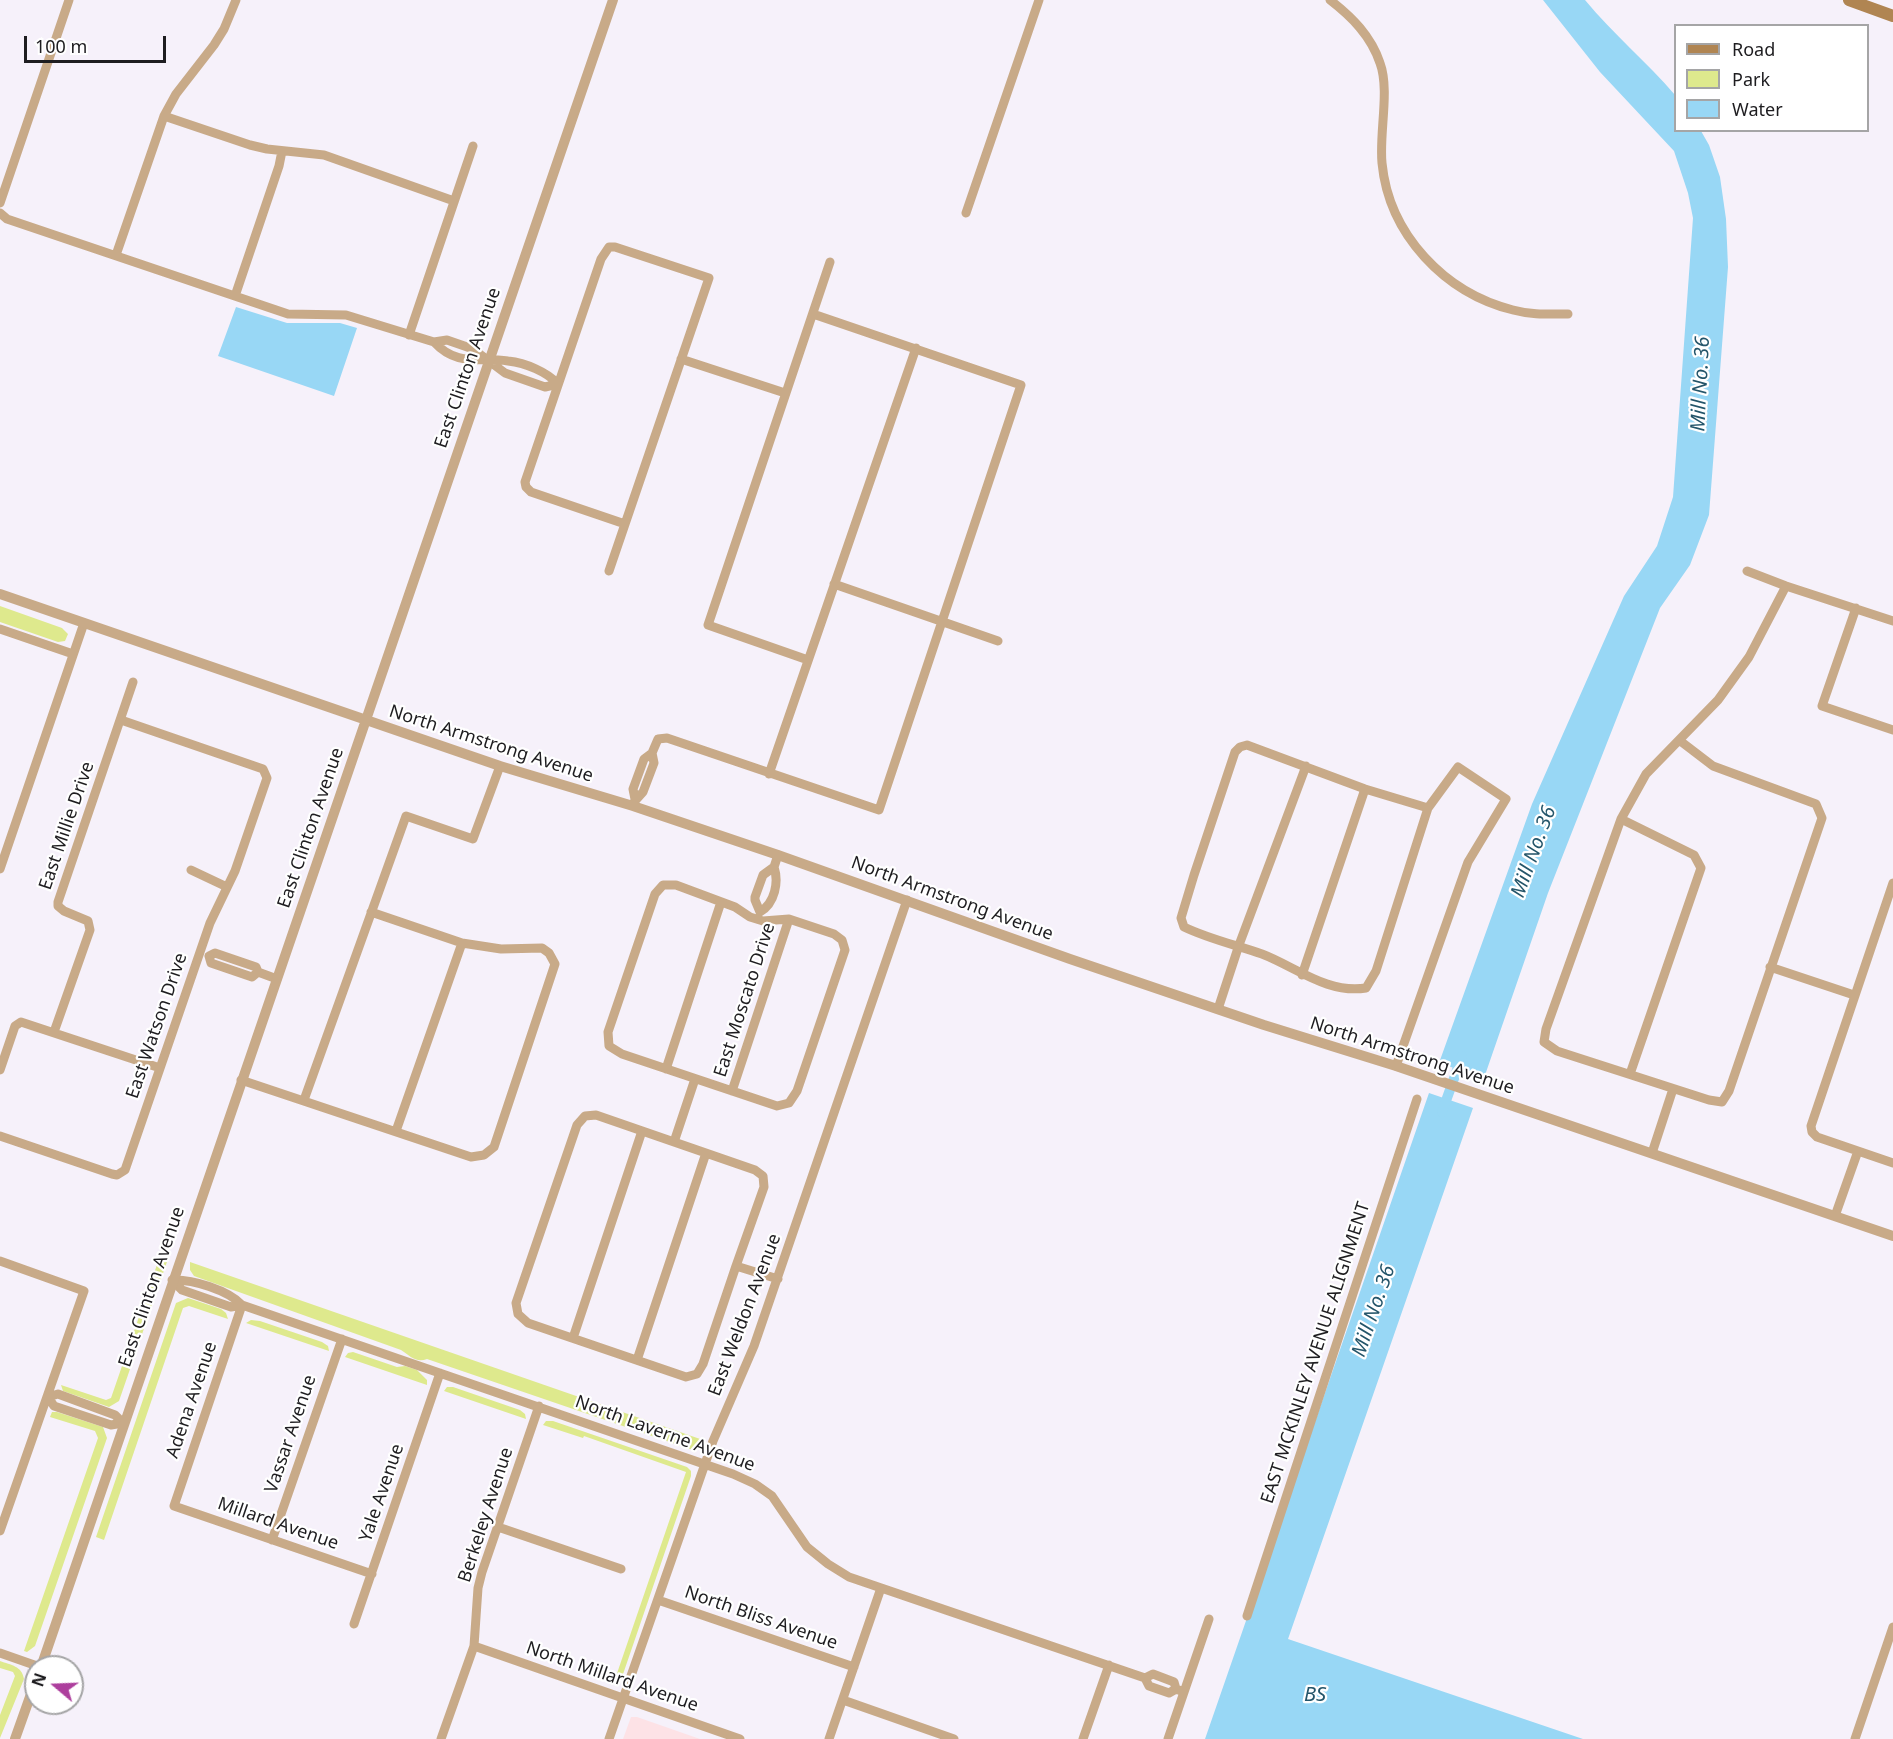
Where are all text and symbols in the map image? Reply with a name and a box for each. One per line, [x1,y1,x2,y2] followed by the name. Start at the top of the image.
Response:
[27,24,170,62] scale bar
[1674,24,1869,132] legend
[35,34,87,58] text: 100 m
[1732,37,1775,61] text: Road
[1732,67,1770,91] text: Park
[1732,97,1783,121] text: Water
[430,285,506,451] street label: East Clinton Avenue
[1687,336,1715,432] water label: Mill No. 36
[386,701,596,787] street label: North Armstrong Avenue
[273,745,349,911] street label: East Clinton Avenue
[35,759,99,893] street label: East Millie Drive
[1506,803,1562,901] water label: Mill No. 36
[848,852,1056,946] street label: North Armstrong Avenue
[710,920,780,1080] street label: East Moscato Drive
[122,950,192,1102] street label: East Watson Drive
[1307,1013,1517,1099] street label: North Armstrong Avenue
[1257,1199,1375,1507] street label: EAST MCKINLEY AVENUE ALIGNMENT
[114,1204,190,1370] street label: East Clinton Avenue
[704,1231,786,1399] street label: East Weldon Avenue
[1347,1262,1401,1360] water label: Mill No. 36
[162,1339,222,1461] street label: Adena Avenue
[261,1372,321,1496] street label: Vassar Avenue
[572,1391,758,1477] street label: North Laverne Avenue
[355,1441,409,1545] street label: Yale Avenue
[454,1445,518,1585] street label: Berkeley Avenue
[215,1493,341,1555] street label: Millard Avenue
[682,1582,840,1654] street label: North Bliss Avenue
[523,1637,701,1717] street label: North Millard Avenue
[24,1655,84,1715] north arrow
[26,1670,51,1690] text: N
[1304,1683,1326,1707] water label: BS

